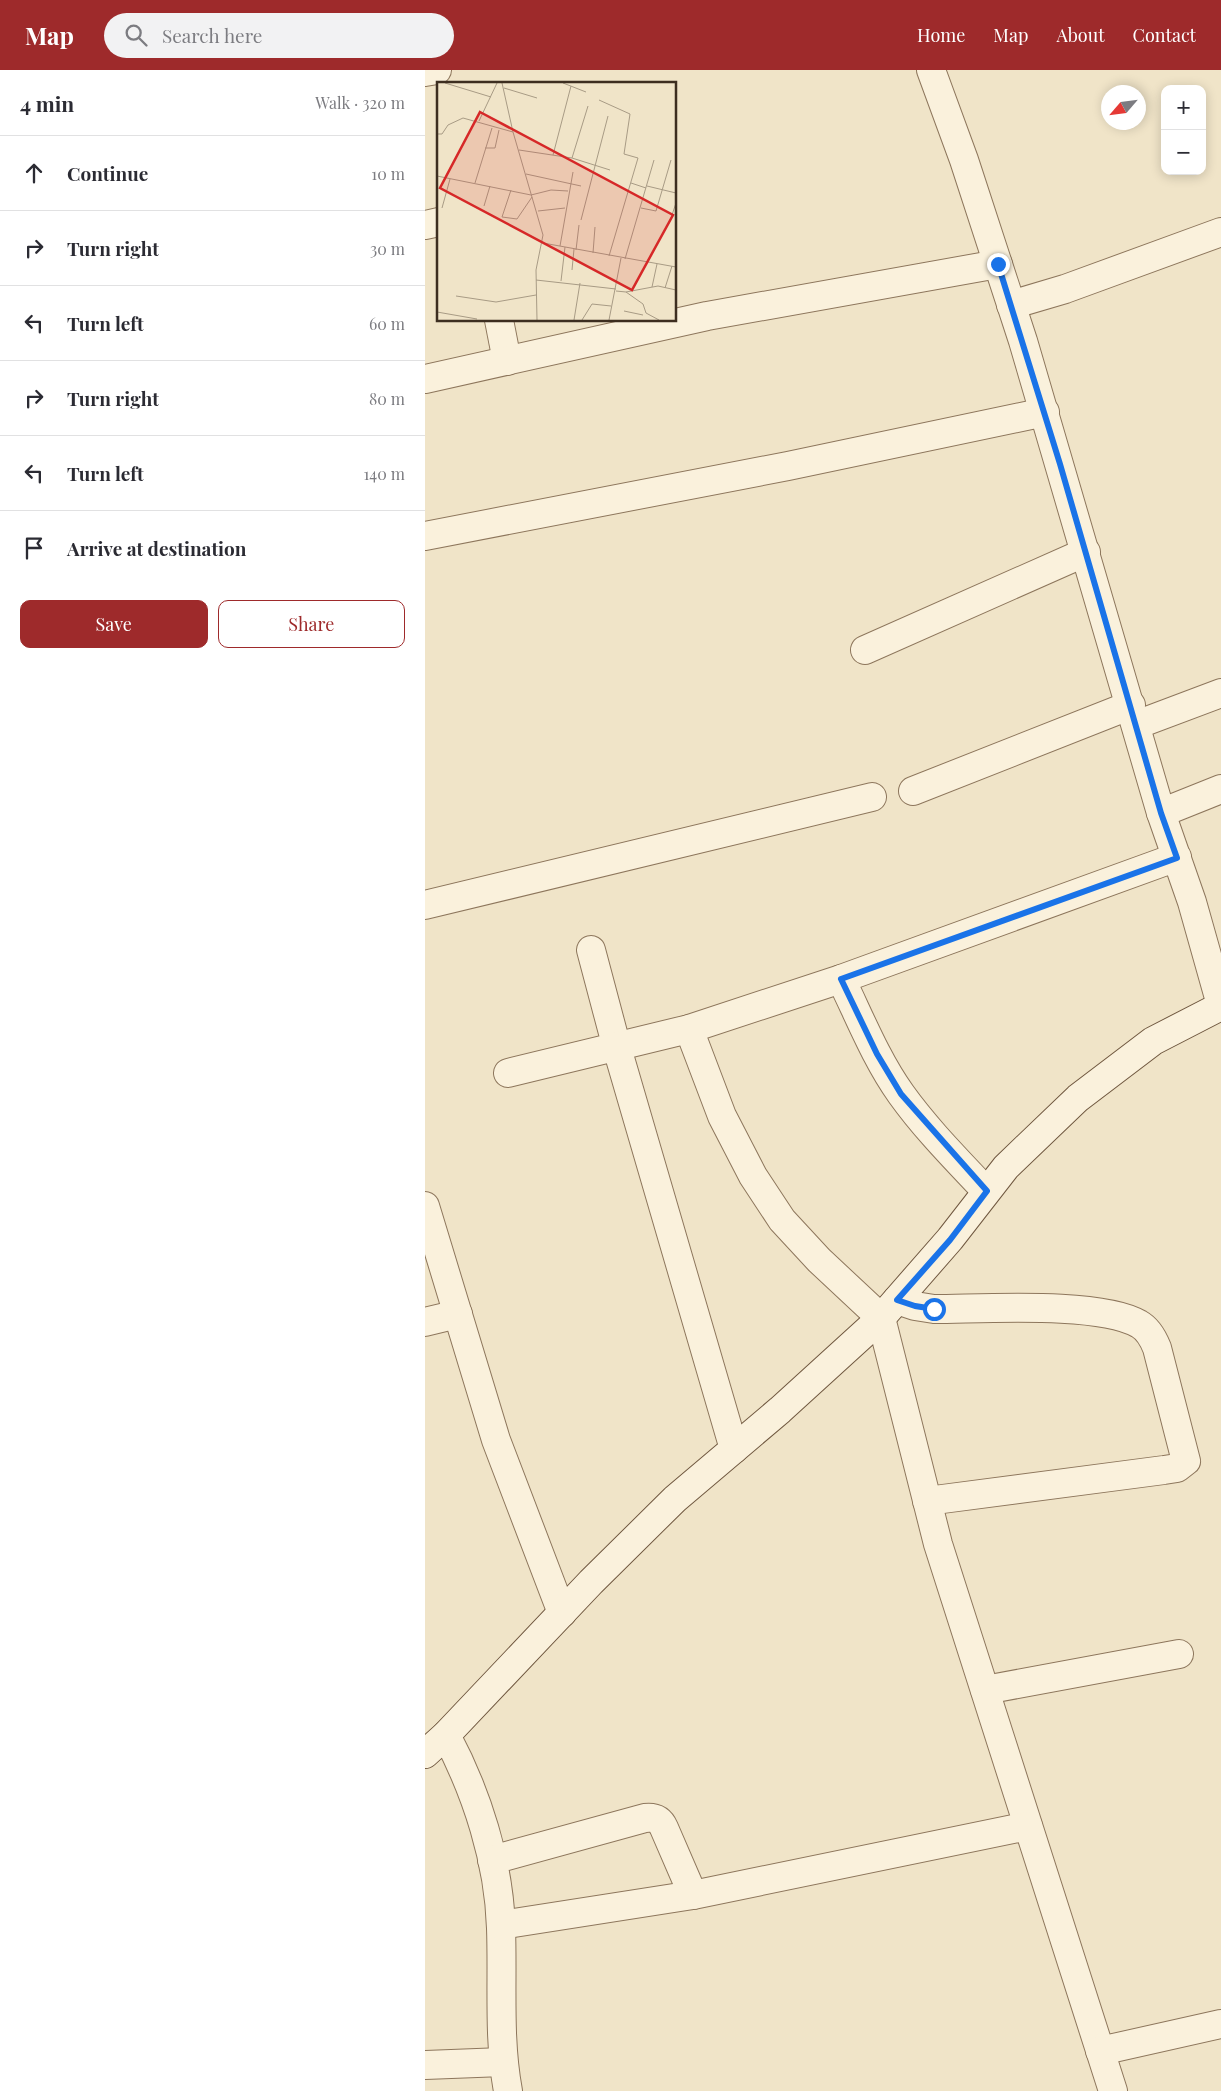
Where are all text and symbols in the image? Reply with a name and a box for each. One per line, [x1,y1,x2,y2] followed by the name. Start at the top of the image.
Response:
[104,13,454,58] search box
[25,19,74,51] text: Map
[122,21,150,49] icon: search
[162,22,262,48] text: Search here
[917,23,965,47] text: Home
[993,23,1028,47] text: Map
[1056,23,1105,47] text: About
[1133,23,1196,47] text: Contact
[437,82,676,321] inset map
[1101,85,1146,130] north arrow
[1161,85,1206,175] map controls
[1161,85,1206,130] button: +
[20,89,74,117] text: 4 min
[315,92,405,113] text: Walk · 320 m
[1161,130,1206,175] button: −
[20,159,48,187] icon: ahead
[67,160,148,186] text: Continue
[371,163,405,184] text: 10 m
[20,234,48,262] icon: right
[67,235,159,261] text: Turn right
[370,238,405,259] text: 30 m
[987,253,1010,276] route end
[20,309,48,337] icon: left
[67,310,144,336] text: Turn left
[369,313,405,334] text: 60 m
[20,384,48,412] icon: right
[67,385,159,411] text: Turn right
[369,388,405,409] text: 80 m
[20,459,48,487] icon: left
[67,460,144,486] text: Turn left
[363,463,405,484] text: 140 m
[20,534,48,562] icon: arrive
[67,535,247,561] text: Arrive at destination
[20,600,208,648] button: Save
[218,600,405,648] button: Share
[923,1298,946,1321] route start

